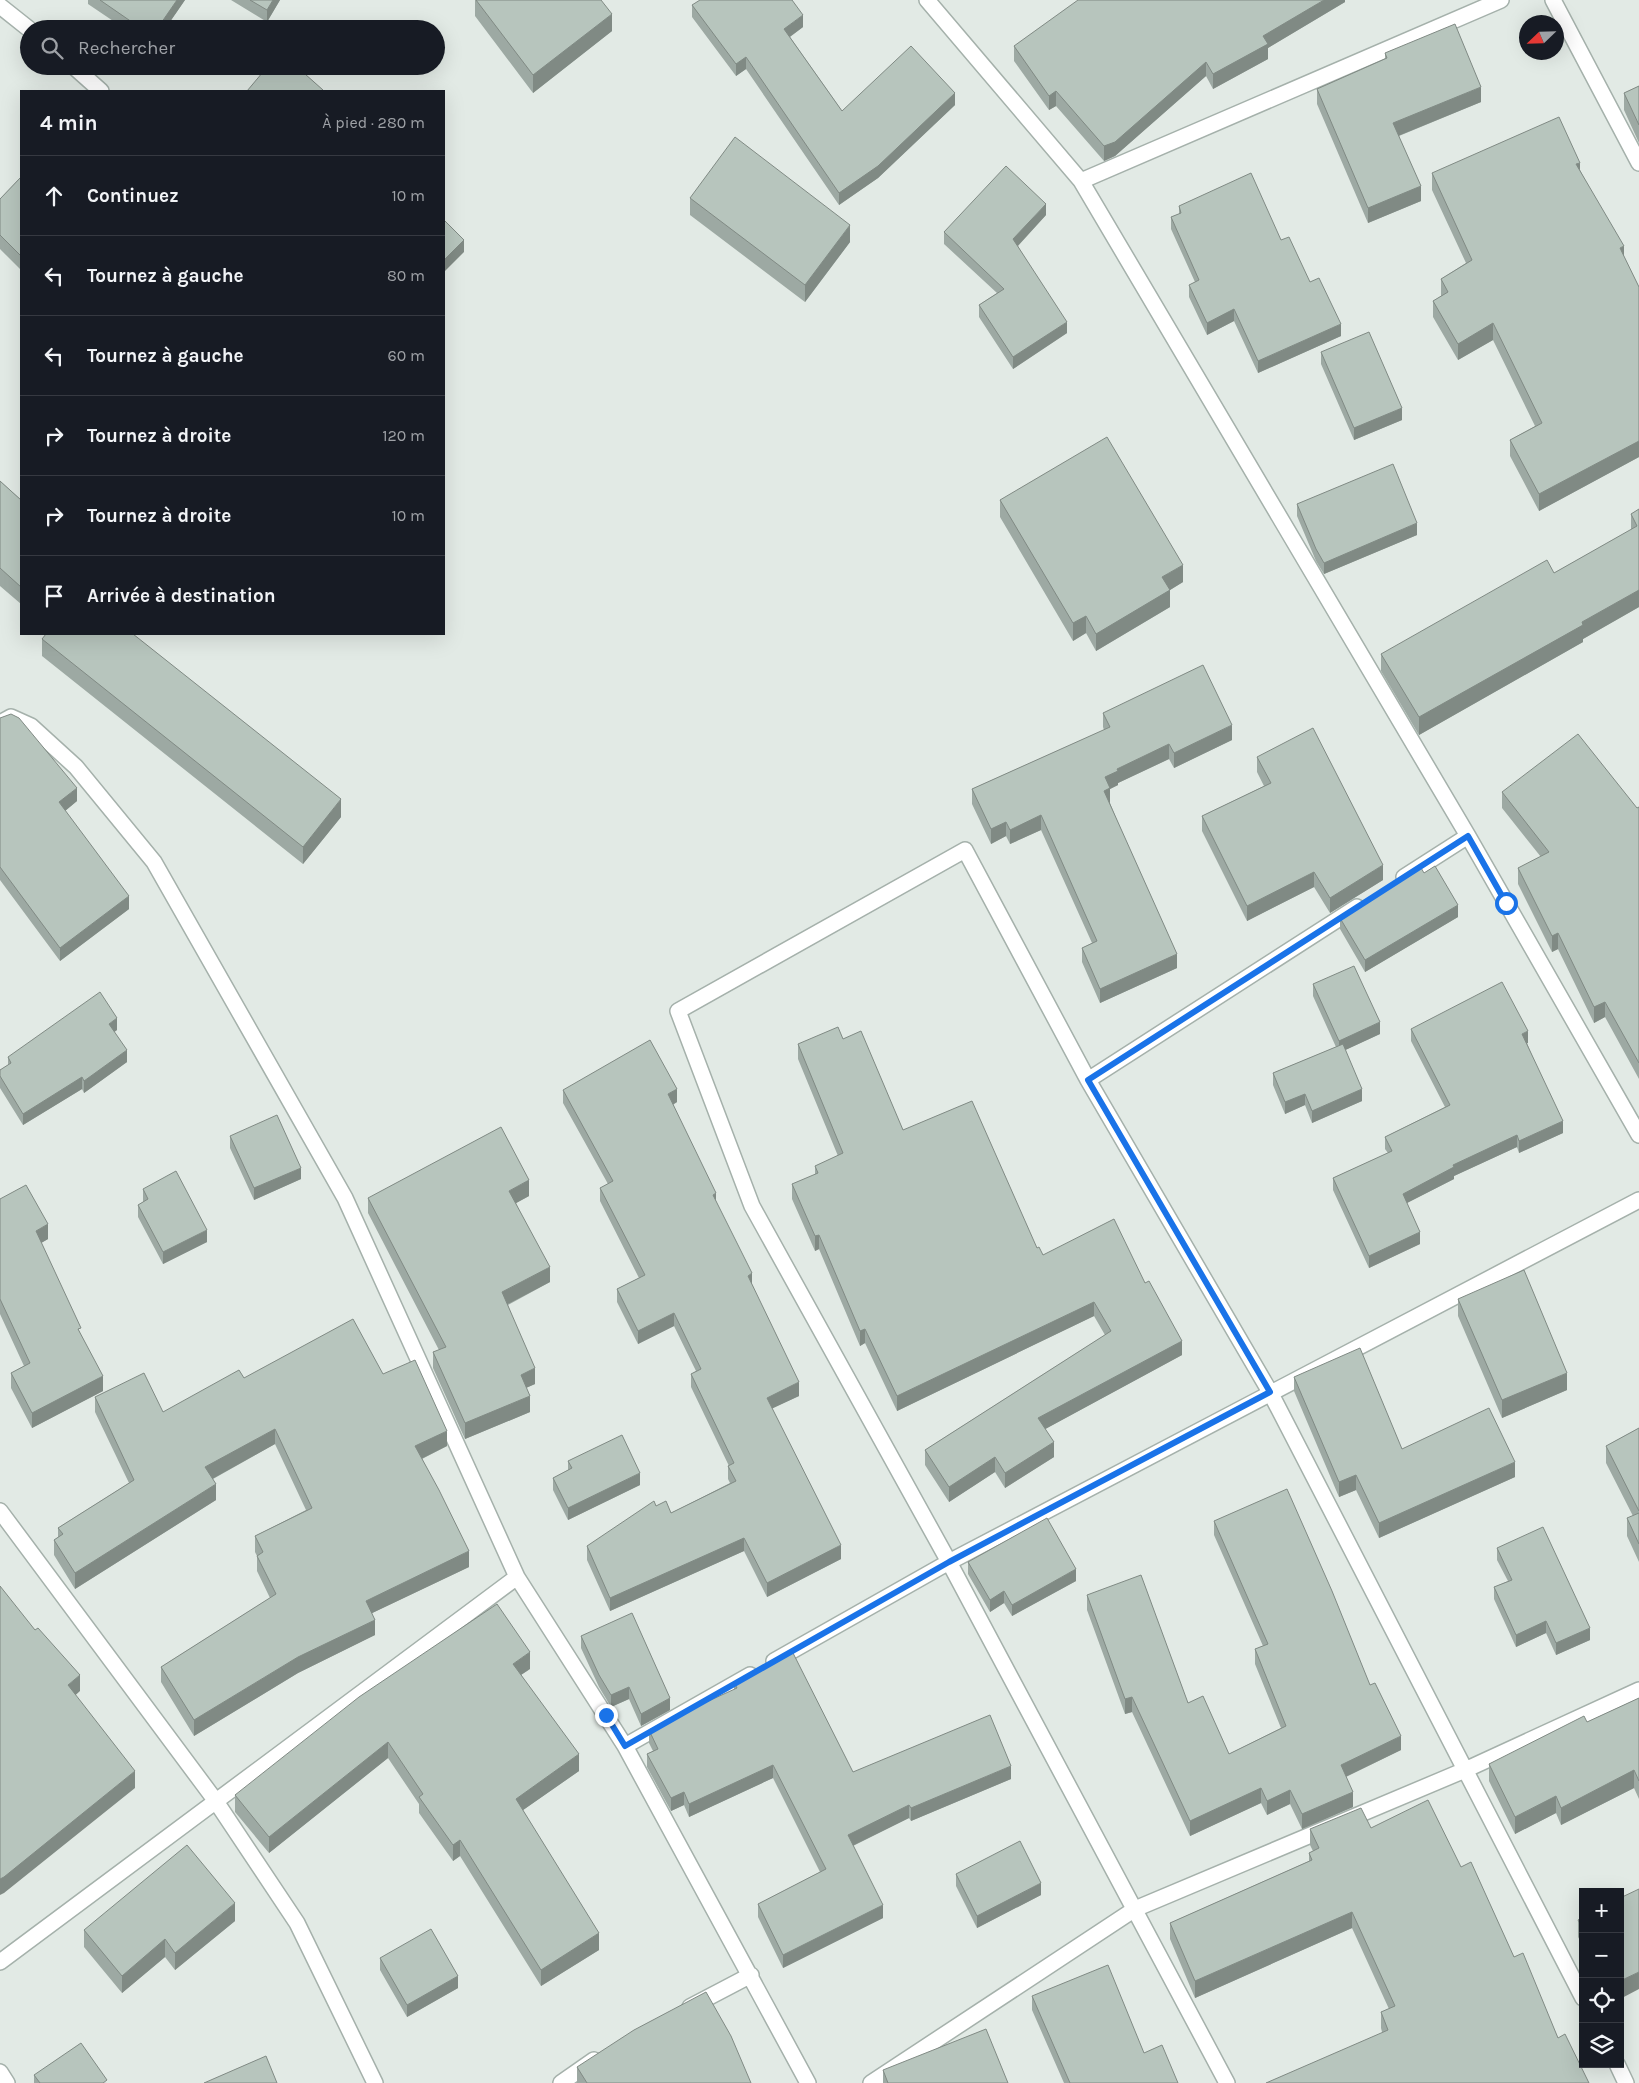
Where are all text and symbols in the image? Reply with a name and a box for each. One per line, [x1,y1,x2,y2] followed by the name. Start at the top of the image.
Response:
[1519,15,1564,60] north arrow
[20,20,445,75] search box
[38,34,66,62] icon: search
[78,37,175,59] text: Rechercher
[40,111,98,135] text: 4 min
[322,113,425,132] text: À pied · 280 m
[40,182,68,210] icon: ahead
[87,185,179,207] text: Continuez
[391,186,425,205] text: 10 m
[40,262,68,290] icon: left
[87,265,244,287] text: Tournez à gauche
[387,266,425,285] text: 80 m
[40,342,68,370] icon: left
[87,345,244,367] text: Tournez à gauche
[388,346,425,365] text: 60 m
[40,422,68,450] icon: right
[87,425,231,447] text: Tournez à droite
[382,426,425,445] text: 120 m
[40,502,68,530] icon: right
[87,505,231,527] text: Tournez à droite
[391,506,425,525] text: 10 m
[40,582,68,610] icon: arrive
[87,585,276,607] text: Arrivée à destination
[1495,892,1518,915] route start
[595,1704,618,1727] route end
[1579,1888,1624,2068] map controls
[1579,1888,1624,1933] button: +
[1579,1933,1624,1978] button: −
[1579,1978,1624,2023] button: locate
[1579,2023,1624,2068] button: layers

